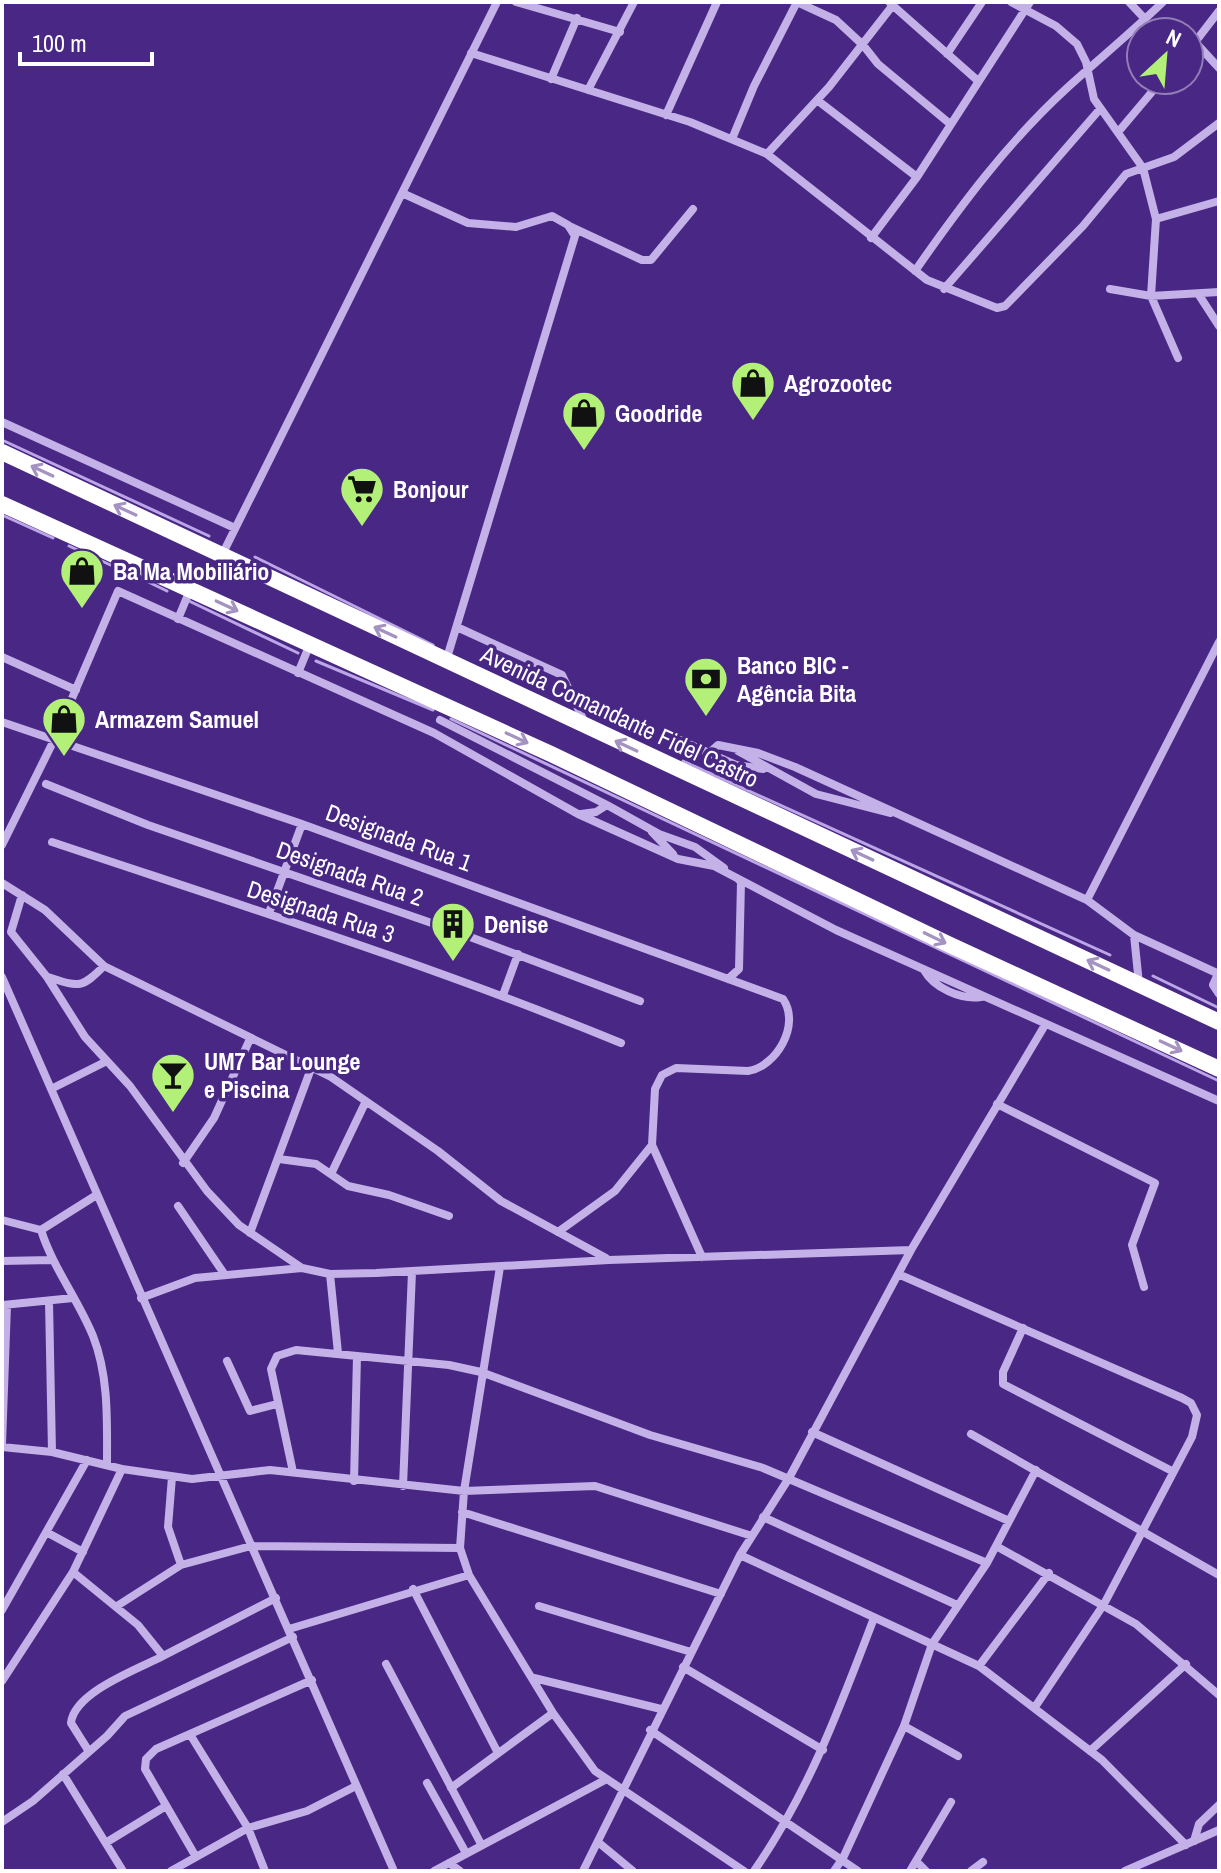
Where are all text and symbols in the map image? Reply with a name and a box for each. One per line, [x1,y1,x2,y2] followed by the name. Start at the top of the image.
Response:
[20,16,152,66] scale bar
[1125,16,1205,96] north arrow
[1161,22,1186,54] text: N
[32,27,87,59] text: 100 m
[729,359,777,422] shop icon: Agrozootec
[784,367,892,399] place label: Agrozootec
[560,389,608,452] shop icon: Goodride
[615,397,703,429] place label: Goodride
[31,463,55,478] one-way arrow
[338,465,386,528] supermarket icon: Bonjour
[393,473,469,505] place label: Bonjour
[113,502,137,517] one-way arrow
[58,547,106,610] shop icon: Ba Ma Mobiliário
[113,555,269,587] place label: Ba Ma Mobiliário
[214,599,239,614] one-way arrow
[373,624,397,639] one-way arrow
[475,637,764,794] street label: Avenida Comandante Fidel Castro
[737,649,856,709] place label: Banco BIC - Agência Bita
[682,655,730,718] bank icon: Banco BIC - Agência Bita
[40,695,88,758] shop icon: Armazem Samuel
[95,703,259,735] place label: Armazem Samuel
[504,731,528,746] one-way arrow
[614,738,638,753] one-way arrow
[322,796,476,878] street label: Designada Rua 1
[272,833,428,913] street label: Designada Rua 2
[850,847,874,862] one-way arrow
[243,872,399,950] street label: Designada Rua 3
[429,900,477,963] building icon: Denise
[484,908,549,940] place label: Denise
[922,931,946,946] one-way arrow
[1086,956,1111,971] one-way arrow
[1158,1040,1183,1055] one-way arrow
[204,1045,360,1105] place label: UM7 Bar Lounge e Piscina
[149,1051,197,1114] bar icon: UM7 Bar Lounge e Piscina

